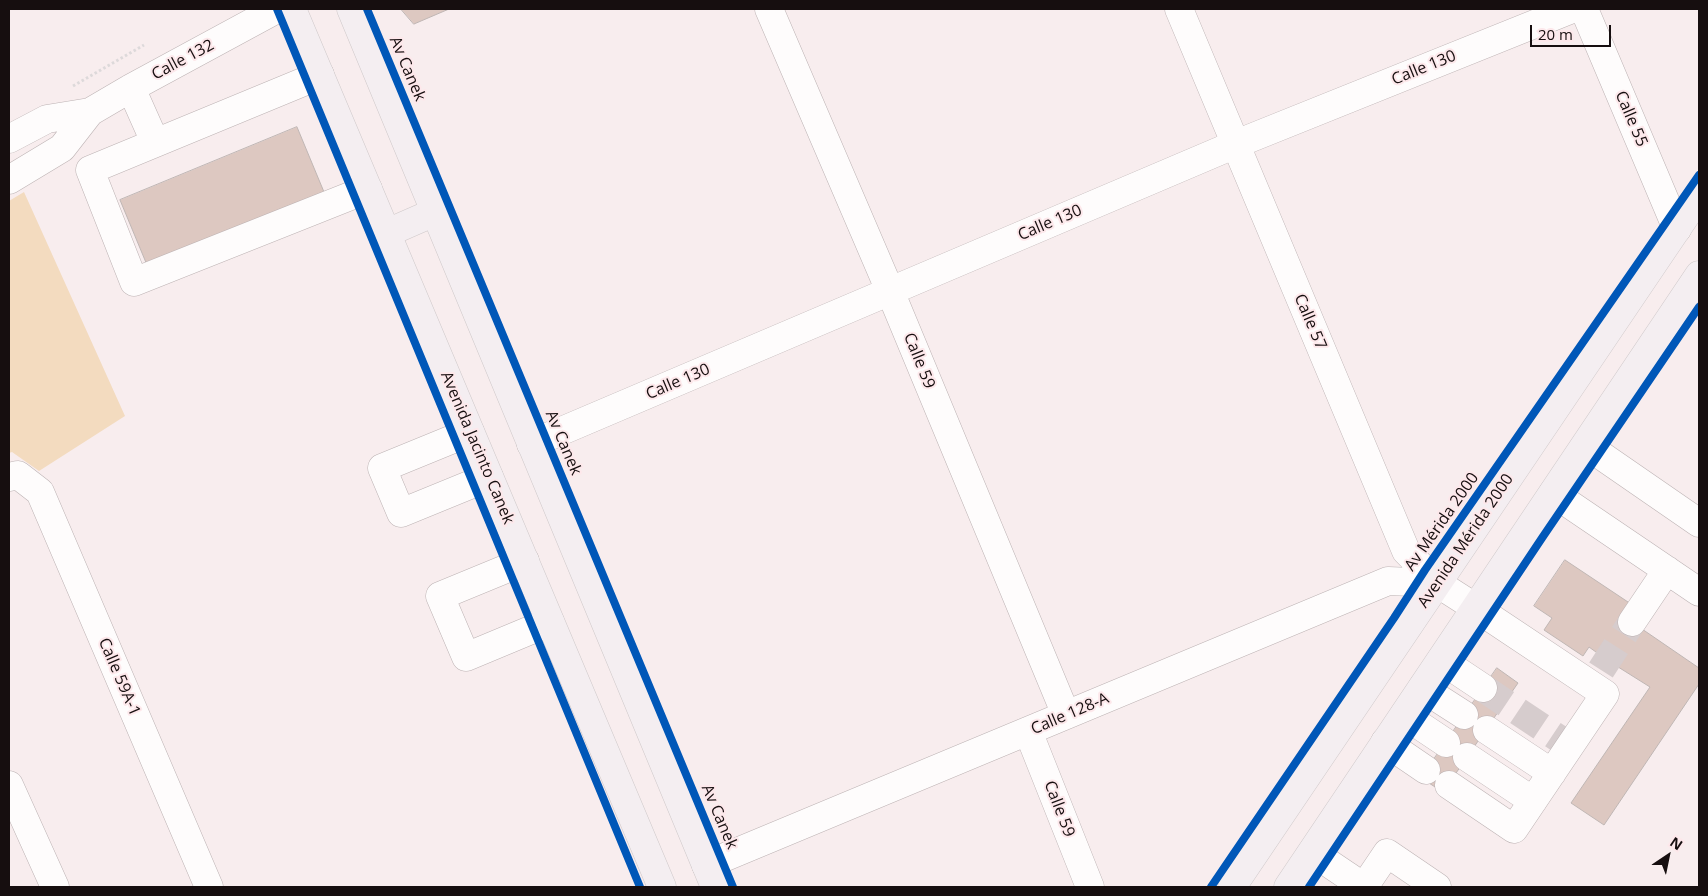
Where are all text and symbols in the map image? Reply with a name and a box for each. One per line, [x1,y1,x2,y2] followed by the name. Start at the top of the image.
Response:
[1533,15,1614,47] scale bar
[1538,24,1573,44] text: 20 m
[385,34,429,104] street label: Av Canek
[149,36,217,84] street label: Calle 132
[1389,46,1459,90] street label: Calle 130
[1611,88,1651,150] street label: Calle 55
[1015,201,1085,245] street label: Calle 130
[1290,291,1330,353] street label: Calle 57
[899,330,939,392] street label: Calle 59
[643,360,713,404] street label: Calle 130
[436,369,518,527] street label: Avenida Jacinto Canek
[541,408,585,478] street label: Av Canek
[1401,469,1483,575] street label: Av Mérida 2000
[1414,470,1518,612] street label: Avenida Mérida 2000
[94,635,144,719] street label: Calle 59A-1
[1028,689,1112,739] street label: Calle 128-A
[1040,778,1078,840] street label: Calle 59
[697,782,741,852] street label: Av Canek
[1643,831,1693,881] north arrow
[1667,832,1687,854] text: N

